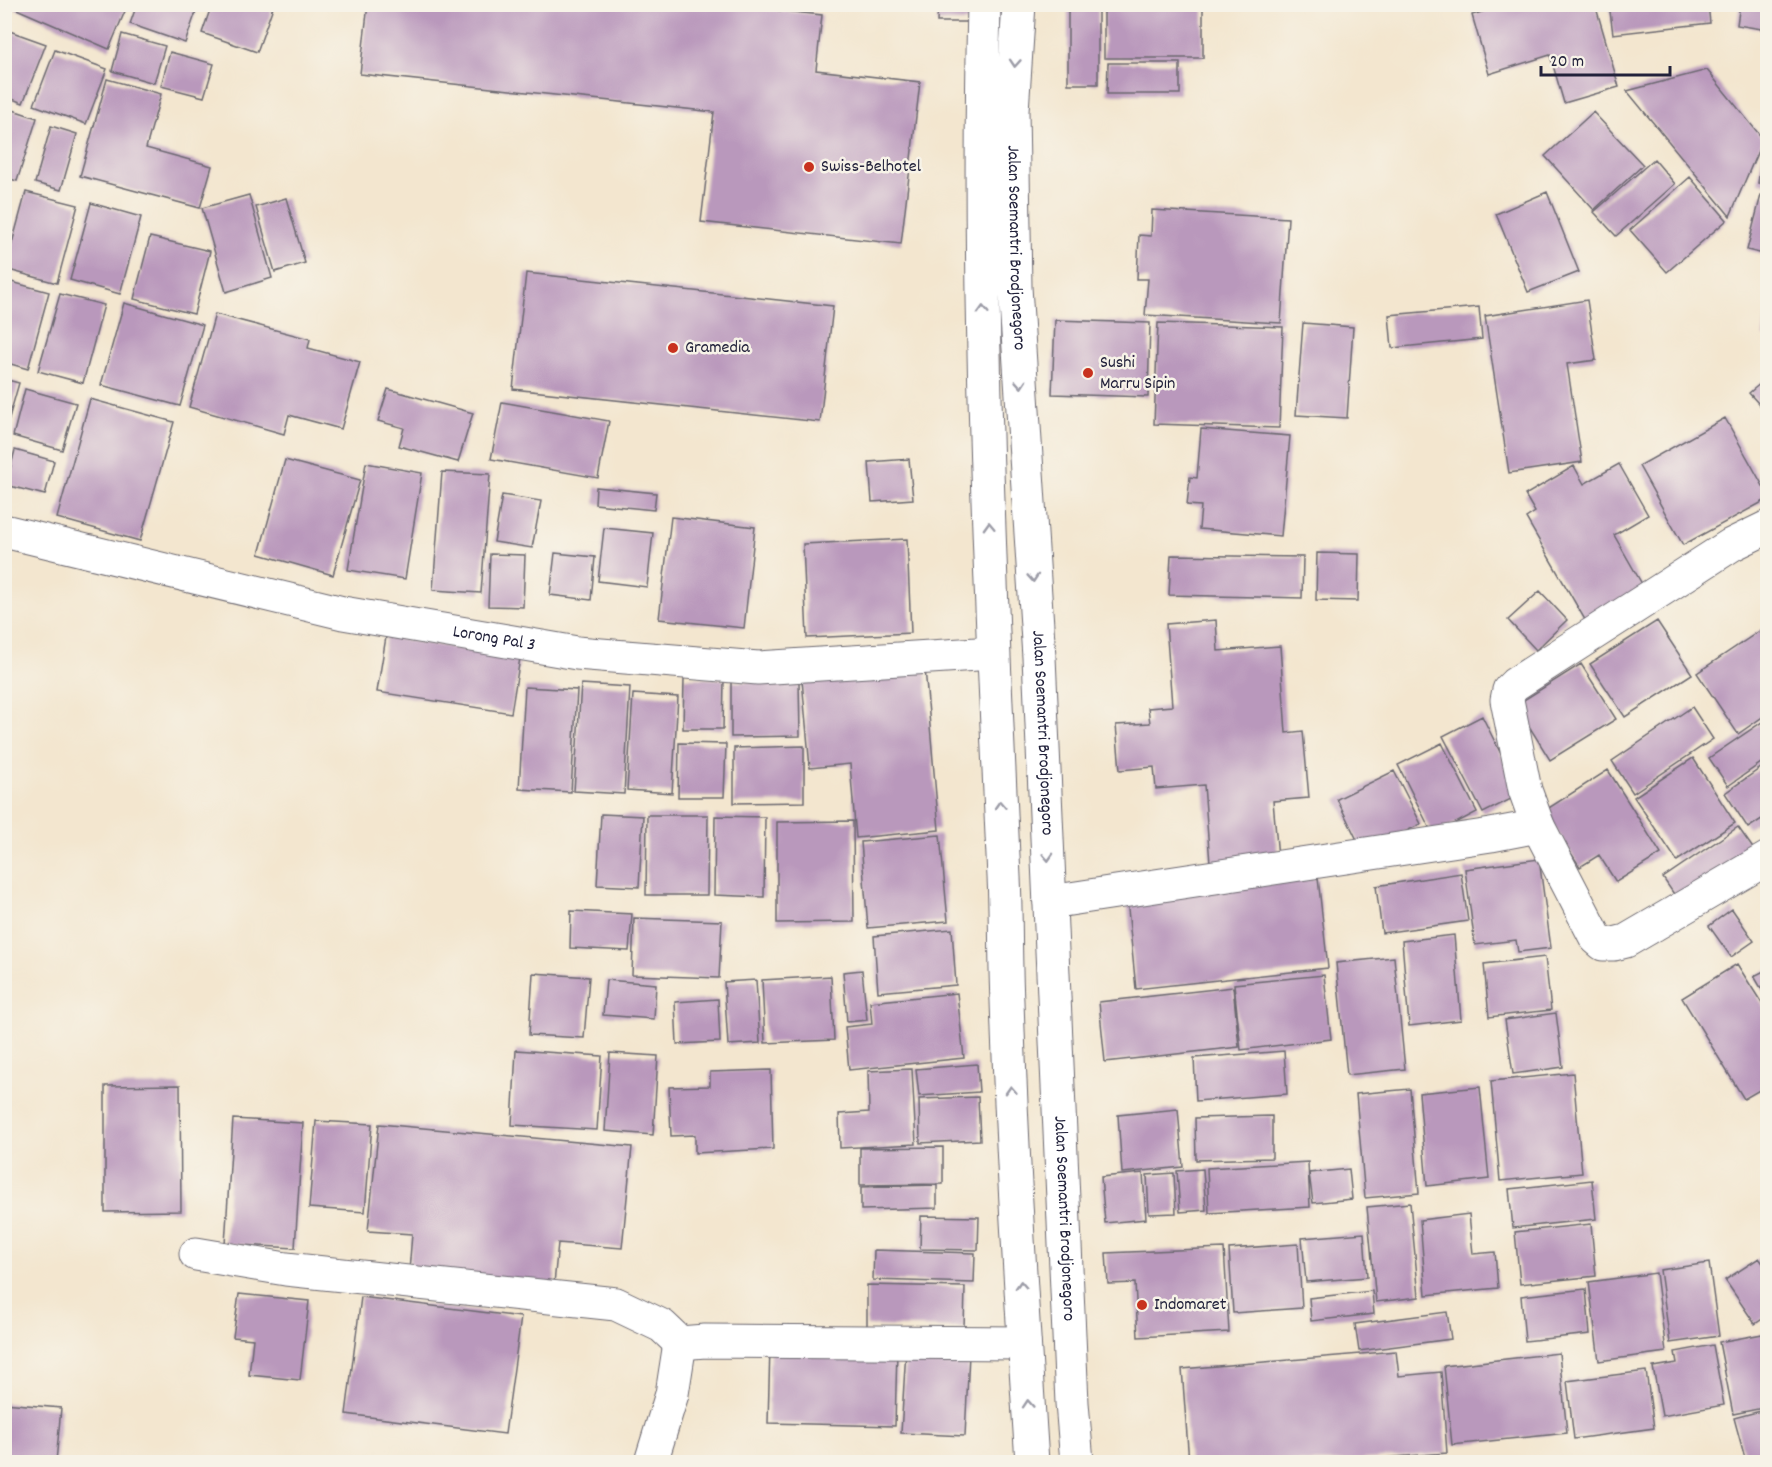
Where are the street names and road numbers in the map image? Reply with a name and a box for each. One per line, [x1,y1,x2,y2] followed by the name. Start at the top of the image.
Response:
[1000,145,1032,351] street label: Jalan Soemantri Brodjonegoro
[451,619,537,658] street label: Lorong Pal 3
[1025,630,1059,836] street label: Jalan Soemantri Brodjonegoro
[1047,1115,1081,1322] street label: Jalan Soemantri Brodjonegoro

